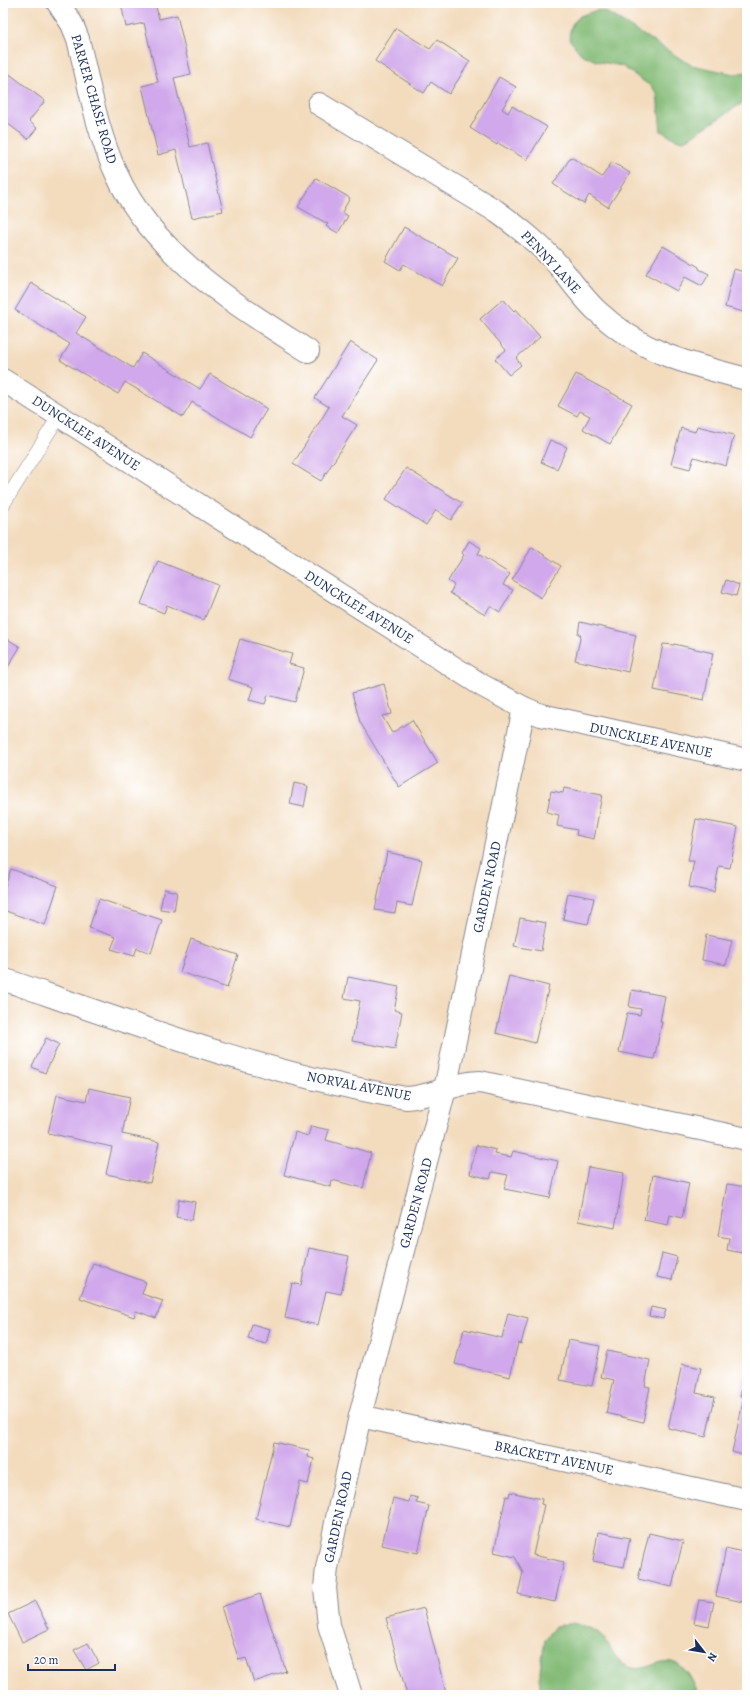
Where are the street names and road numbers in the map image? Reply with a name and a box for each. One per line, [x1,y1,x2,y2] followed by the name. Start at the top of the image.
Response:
[66,32,122,166] street label: PARKER CHASE ROAD
[517,226,585,298] street label: PENNY LANE
[28,391,144,475] street label: DUNCKLEE AVENUE
[301,566,417,648] street label: DUNCKLEE AVENUE
[588,718,714,762] street label: DUNCKLEE AVENUE
[468,839,506,934] street label: GARDEN ROAD
[305,1067,413,1105] street label: NORVAL AVENUE
[395,1155,437,1250] street label: GARDEN ROAD
[493,1436,615,1480] street label: BRACKETT AVENUE
[319,1469,357,1564] street label: GARDEN ROAD

